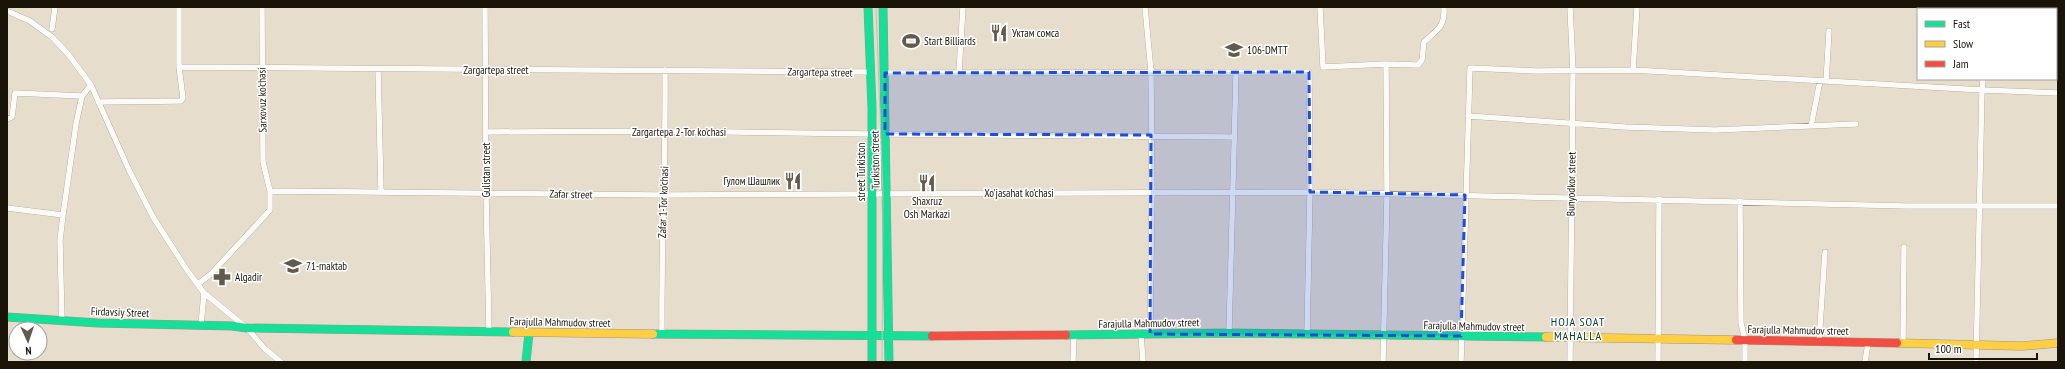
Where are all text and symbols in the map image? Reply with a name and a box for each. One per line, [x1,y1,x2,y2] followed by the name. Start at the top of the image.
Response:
[1917,8,2057,80] legend
[1953,16,1971,31] text: Fast
[989,23,1009,43] restaurant icon: Уктам сомса
[1012,26,1059,40] place label: Уктам сомса
[901,31,921,51] sports icon: Start Billiards
[924,34,976,48] place label: Start Billiards
[1953,36,1974,51] text: Slow
[1224,40,1244,60] school or university icon: 106-DMTT
[1247,43,1288,57] place label: 106-DMTT
[1952,56,1969,71] text: Jam
[463,63,529,77] street label: Zargartepa street
[787,64,853,80] street label: Zargartepa street
[254,67,270,133] street label: Sarxovuz ko'chasi
[632,125,726,139] street label: Zargartepa 2-Tor ko'chasi
[867,130,883,190] street label: Turkiston street
[479,142,493,198] street label: Gulistan street
[854,143,868,201] street label: street Turkiston
[1563,152,1579,216] street label: Bunyodkor street
[655,166,671,238] street label: Zafar 1-Tor ko'chasi
[783,171,803,191] restaurant icon: Гулом Шашлик
[917,173,937,193] restaurant icon: Shaxruz Osh Markazi
[724,174,781,188] place label: Гулом Шашлик
[984,186,1054,200] street label: Xo'jasahat ko'chasi
[549,187,593,201] street label: Zafar street
[904,194,950,221] place label: Shaxruz Osh Markazi
[283,256,303,276] school or university icon: 71-maktab
[306,259,347,273] place label: 71-maktab
[212,267,232,287] pharmacy icon: Algadir
[235,270,262,284] place label: Algadir
[91,304,149,320] street label: Firdavsiy Street
[509,314,611,330] street label: Farajulla Mahmudov street
[1551,314,1605,343] district label: HOJA SOAT MAHALLA
[1098,315,1200,331] street label: Farajulla Mahmudov street
[1423,318,1525,334] street label: Farajulla Mahmudov street
[8,321,48,361] north arrow
[1747,322,1849,338] street label: Farajulla Mahmudov street
[1929,335,2037,361] scale bar
[1935,341,1962,356] text: 100 m
[25,344,32,358] text: N

